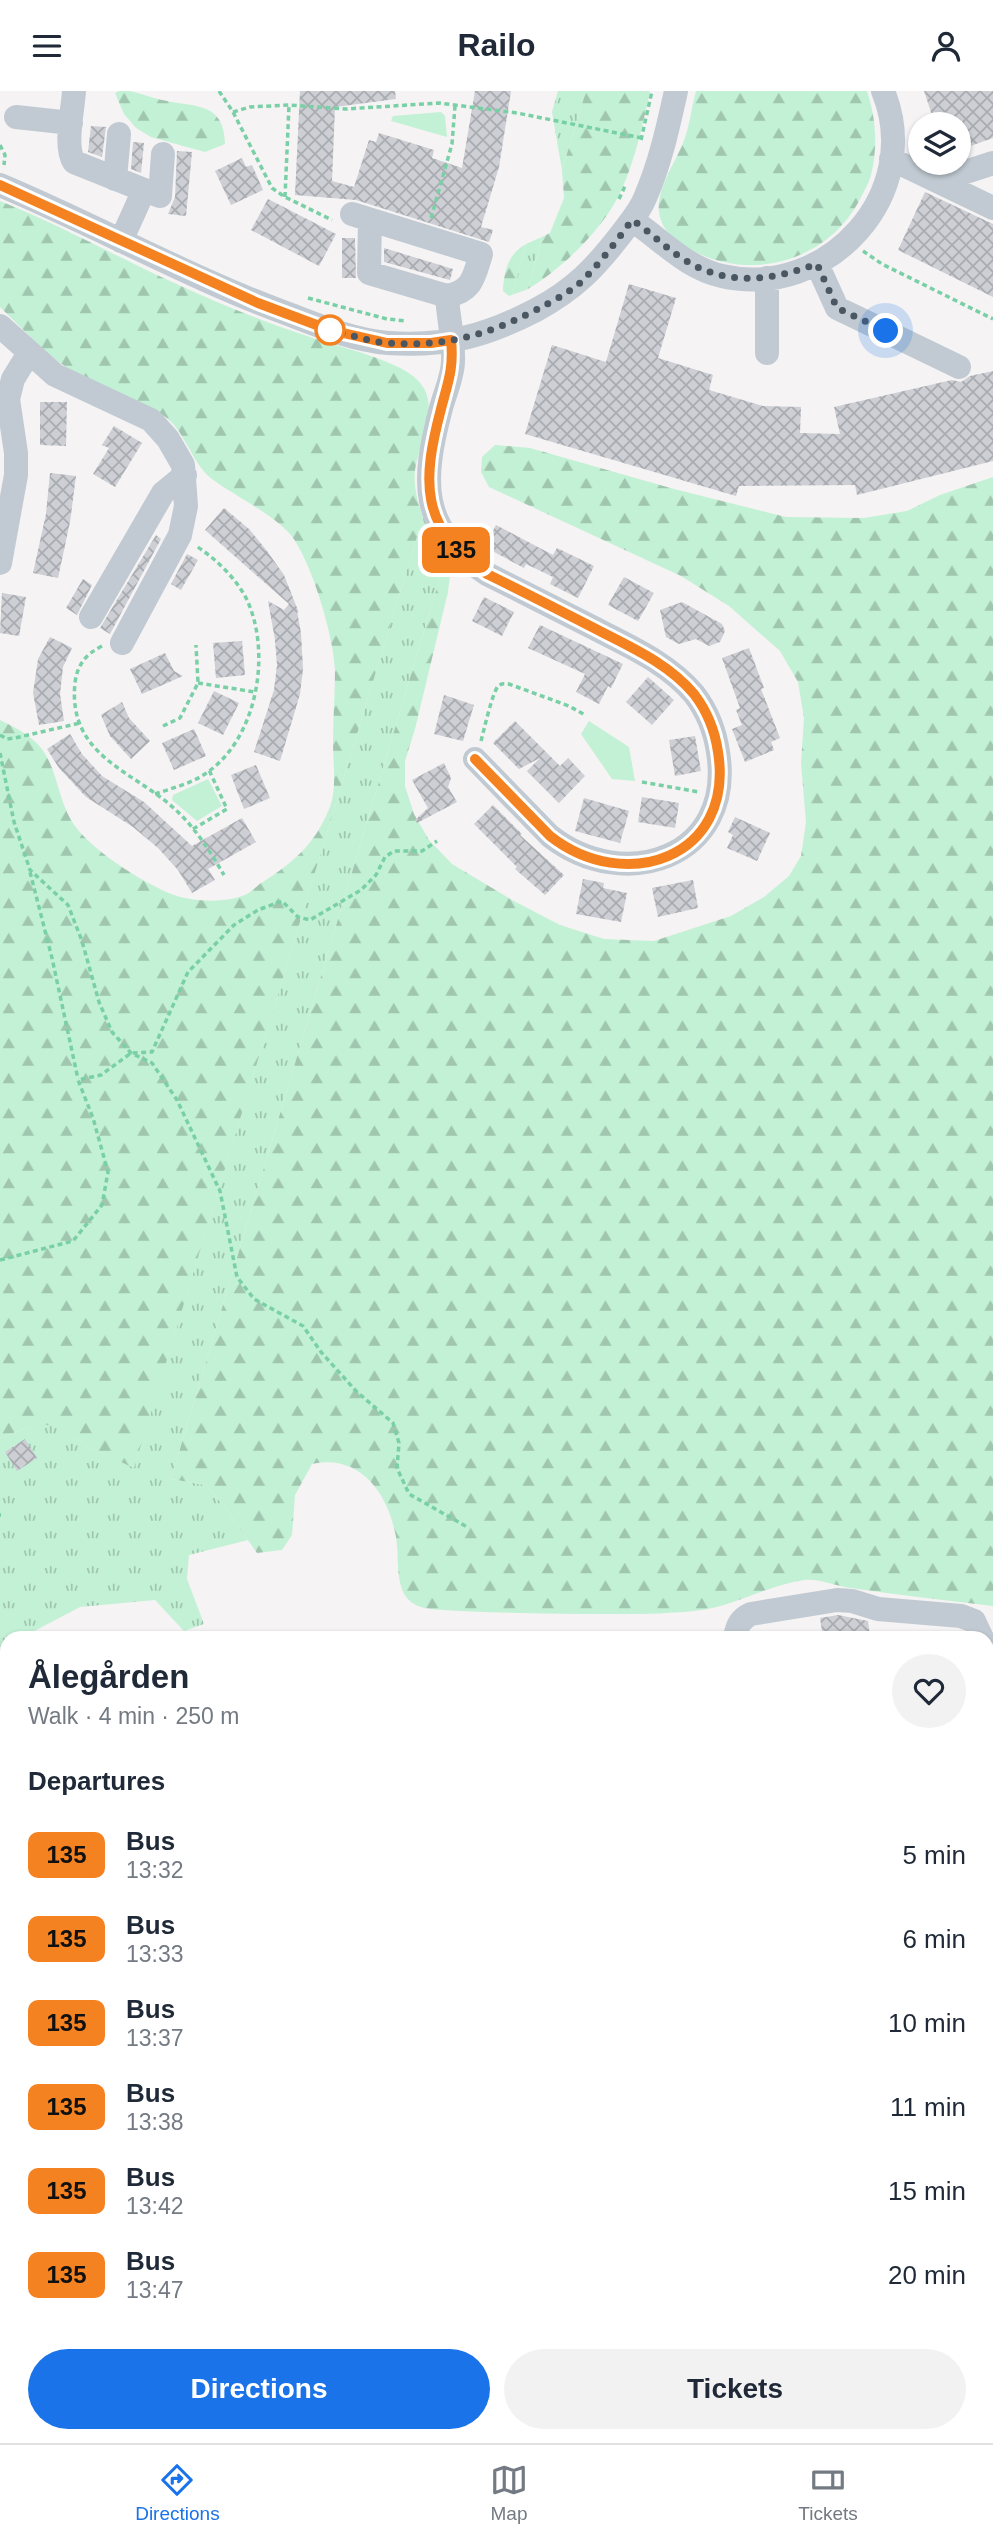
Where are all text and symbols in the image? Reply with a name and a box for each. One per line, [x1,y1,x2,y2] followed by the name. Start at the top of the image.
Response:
[28,27,66,65] icon: menu
[457,27,536,63] text: Railo
[927,27,965,65] icon: person
[908,112,971,175] map controls
[908,112,971,175] button: layers
[868,313,903,348] your location
[315,315,345,345] unlabelled marker
[416,527,496,573] line badge: 135
[436,536,476,563] text: 135
[892,1654,966,1728] button: heart
[28,1658,189,1695] text: Ålegården
[28,1703,239,1729] text: Walk · 4 min · 250 m
[28,1766,165,1796] text: Departures
[126,1826,175,1856] text: Bus
[902,1840,966,1870] text: 5 min
[46,1841,87,1868] text: 135
[126,1857,184,1883] text: 13:32
[126,1910,175,1940] text: Bus
[902,1924,966,1954] text: 6 min
[46,1925,87,1952] text: 135
[126,1941,184,1967] text: 13:33
[126,1994,175,2024] text: Bus
[888,2008,966,2038] text: 10 min
[46,2009,87,2036] text: 135
[126,2025,184,2051] text: 13:37
[126,2078,175,2108] text: Bus
[890,2092,966,2122] text: 11 min
[46,2093,87,2120] text: 135
[126,2109,184,2135] text: 13:38
[126,2162,175,2192] text: Bus
[888,2176,966,2206] text: 15 min
[46,2177,87,2204] text: 135
[126,2193,184,2219] text: 13:42
[126,2246,175,2276] text: Bus
[888,2260,966,2290] text: 20 min
[46,2261,87,2288] text: 135
[126,2277,184,2303] text: 13:47
[28,2349,490,2429] button: Directions
[504,2349,966,2429] button: Tickets
[135,2461,220,2525] tab: Directions
[490,2461,528,2525] tab: Map
[798,2461,858,2525] tab: Tickets

